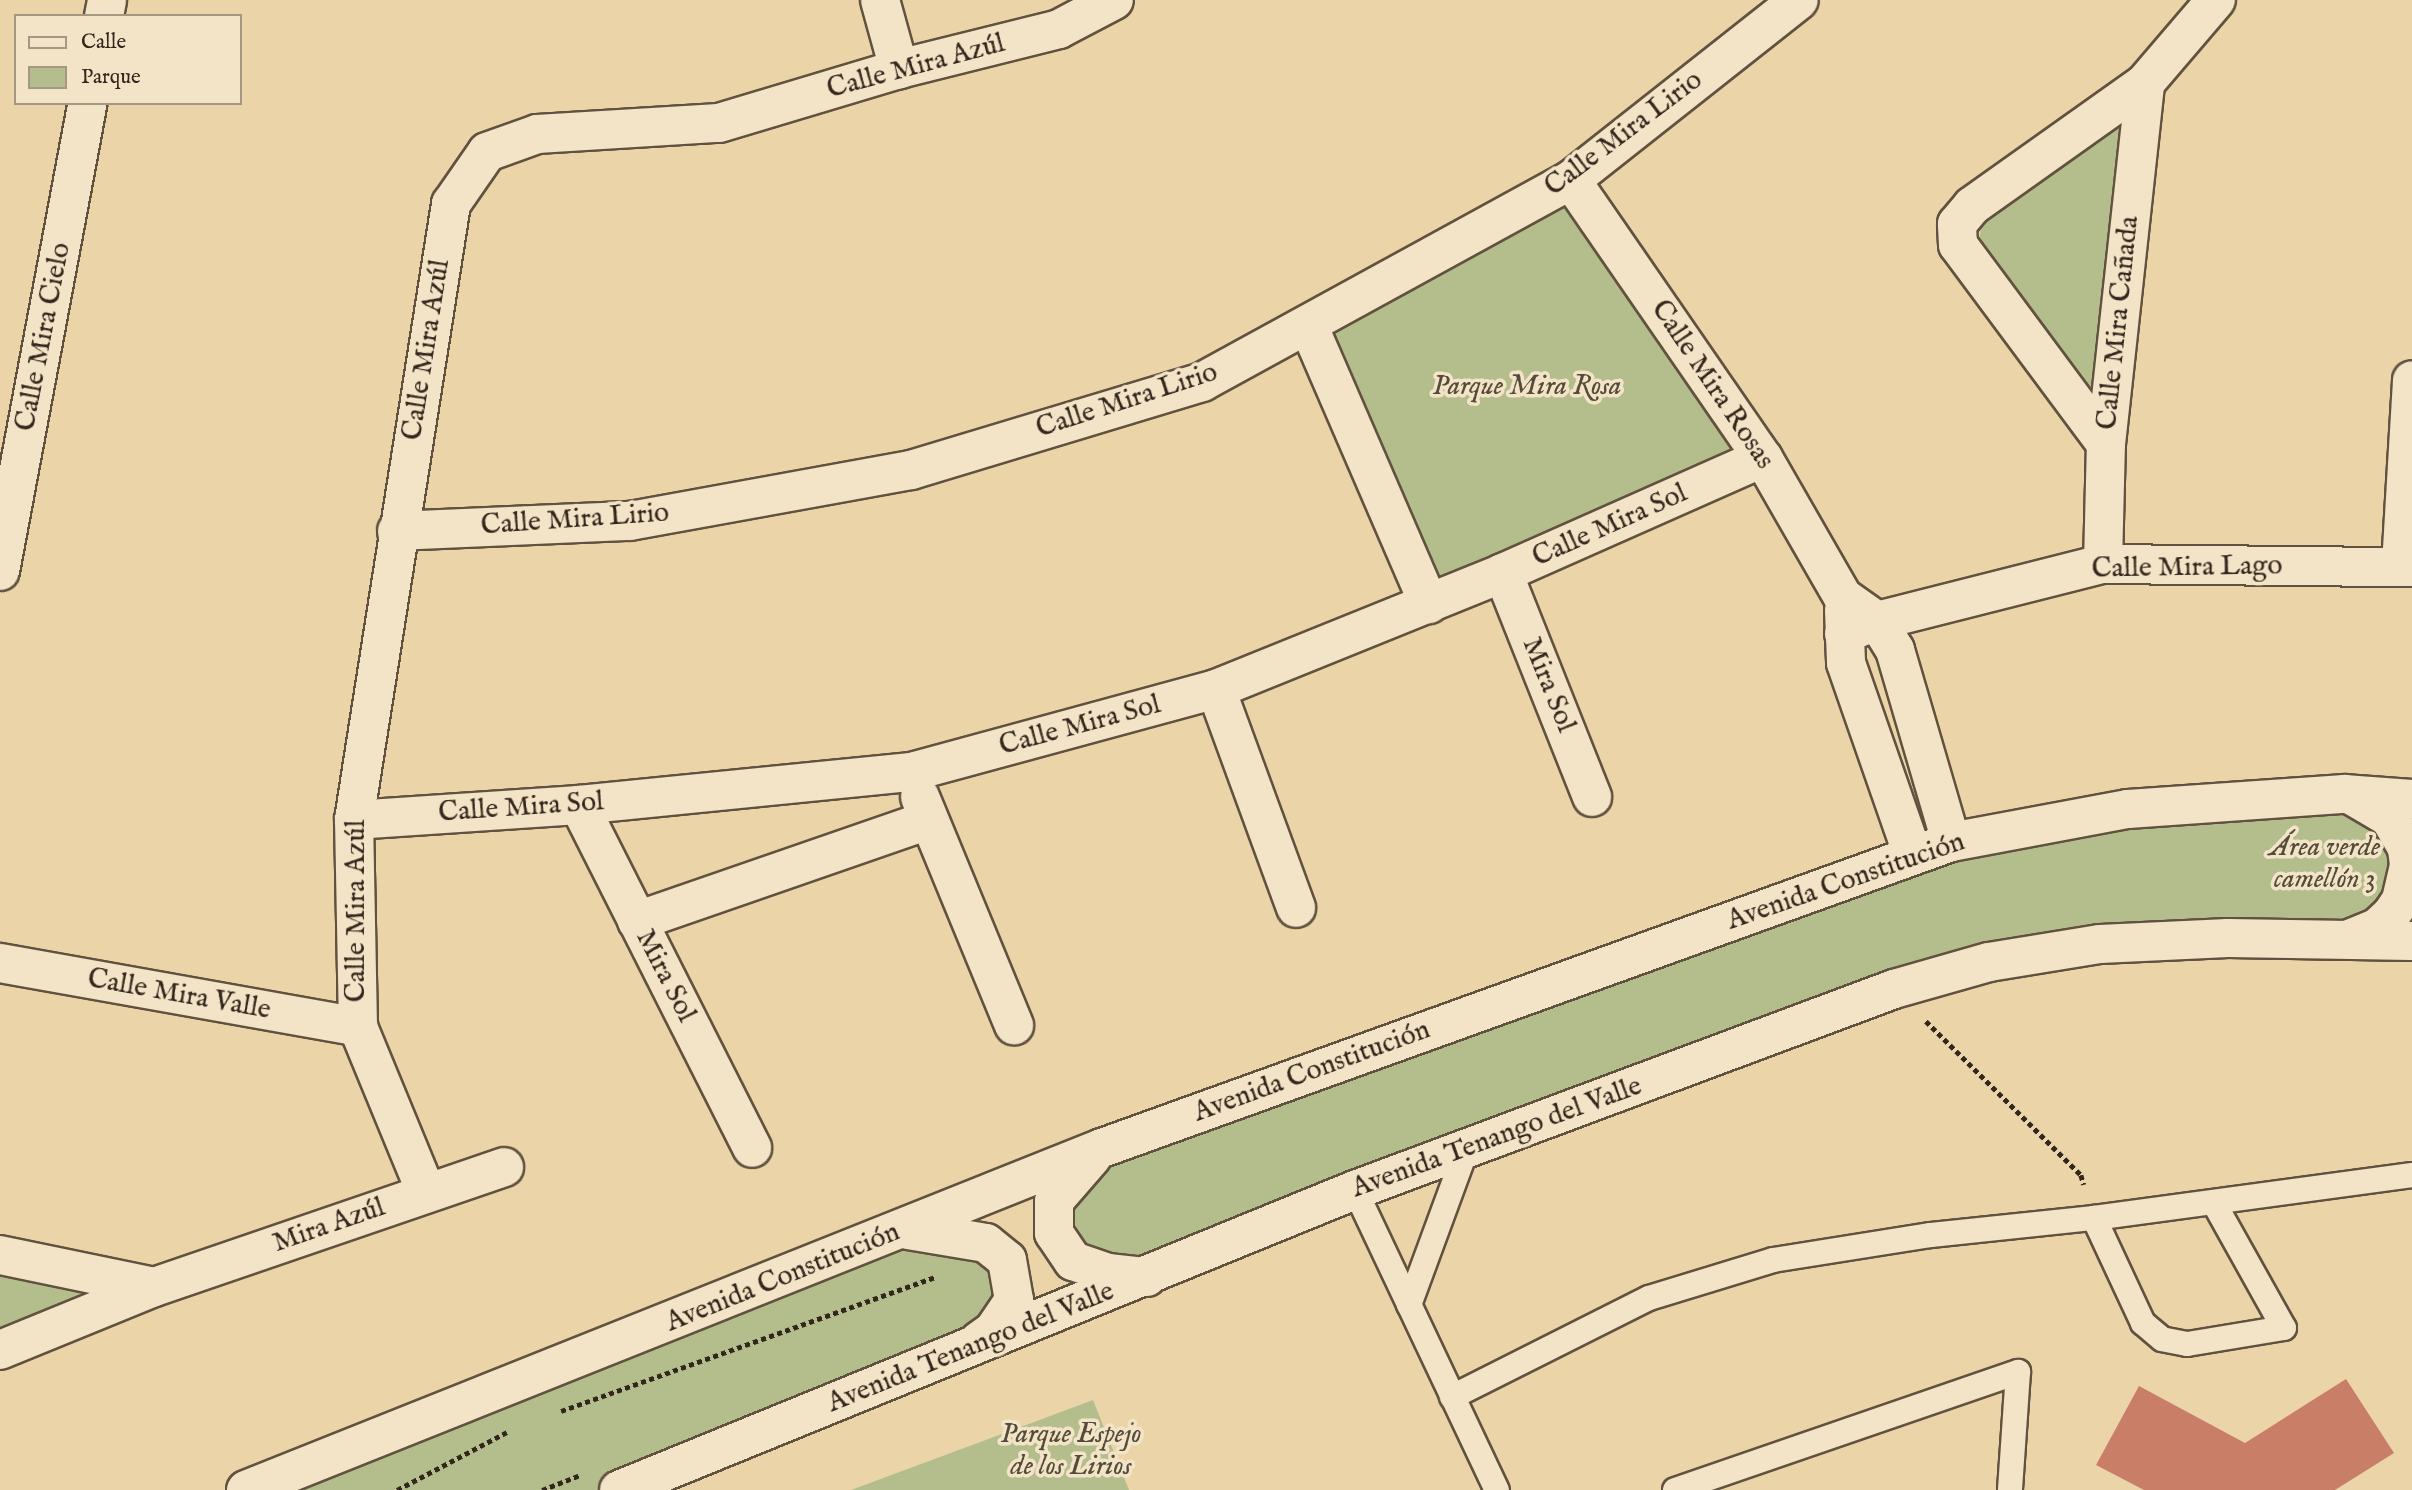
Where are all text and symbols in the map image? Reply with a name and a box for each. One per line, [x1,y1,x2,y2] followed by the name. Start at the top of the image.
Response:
[14,14,242,105] legend
[823,27,1009,107] street label: Calle Mira Azúl
[81,29,126,56] text: Calle
[81,64,141,91] text: Parque
[1539,64,1709,204] street label: Calle Mira Lirio
[2091,214,2147,432] street label: Calle Mira Cañada
[9,240,79,434] street label: Calle Mira Cielo
[396,257,458,443] street label: Calle Mira Azúl
[1643,294,1781,476] street label: Calle Mira Rosas
[1032,356,1222,446] street label: Calle Mira Lirio
[1432,370,1622,404] park label: Parque Mira Rosa
[1528,477,1692,575] street label: Calle Mira Sol
[480,497,670,543] street label: Calle Mira Lirio
[2091,550,2283,586] street label: Calle Mira Lago
[1514,633,1582,737] street label: Mira Sol
[996,688,1164,764] street label: Calle Mira Sol
[437,785,605,831] street label: Calle Mira Sol
[340,820,374,1002] street label: Calle Mira Azúl
[1723,826,1969,938] street label: Avenida Constitución
[2270,831,2380,897] park label: Área verde camellón 3
[627,924,703,1028] street label: Mira Sol
[85,962,273,1028] street label: Calle Mira Valle
[1189,1014,1435,1130] street label: Avenida Constitución
[1347,1070,1647,1206] street label: Avenida Tenango del Valle
[269,1191,389,1261] street label: Mira Azúl
[661,1216,905,1340] street label: Avenida Constitución
[823,1275,1119,1421] street label: Avenida Tenango del Valle
[1000,1418,1142,1484] park label: Parque Espejo de los Lirios

